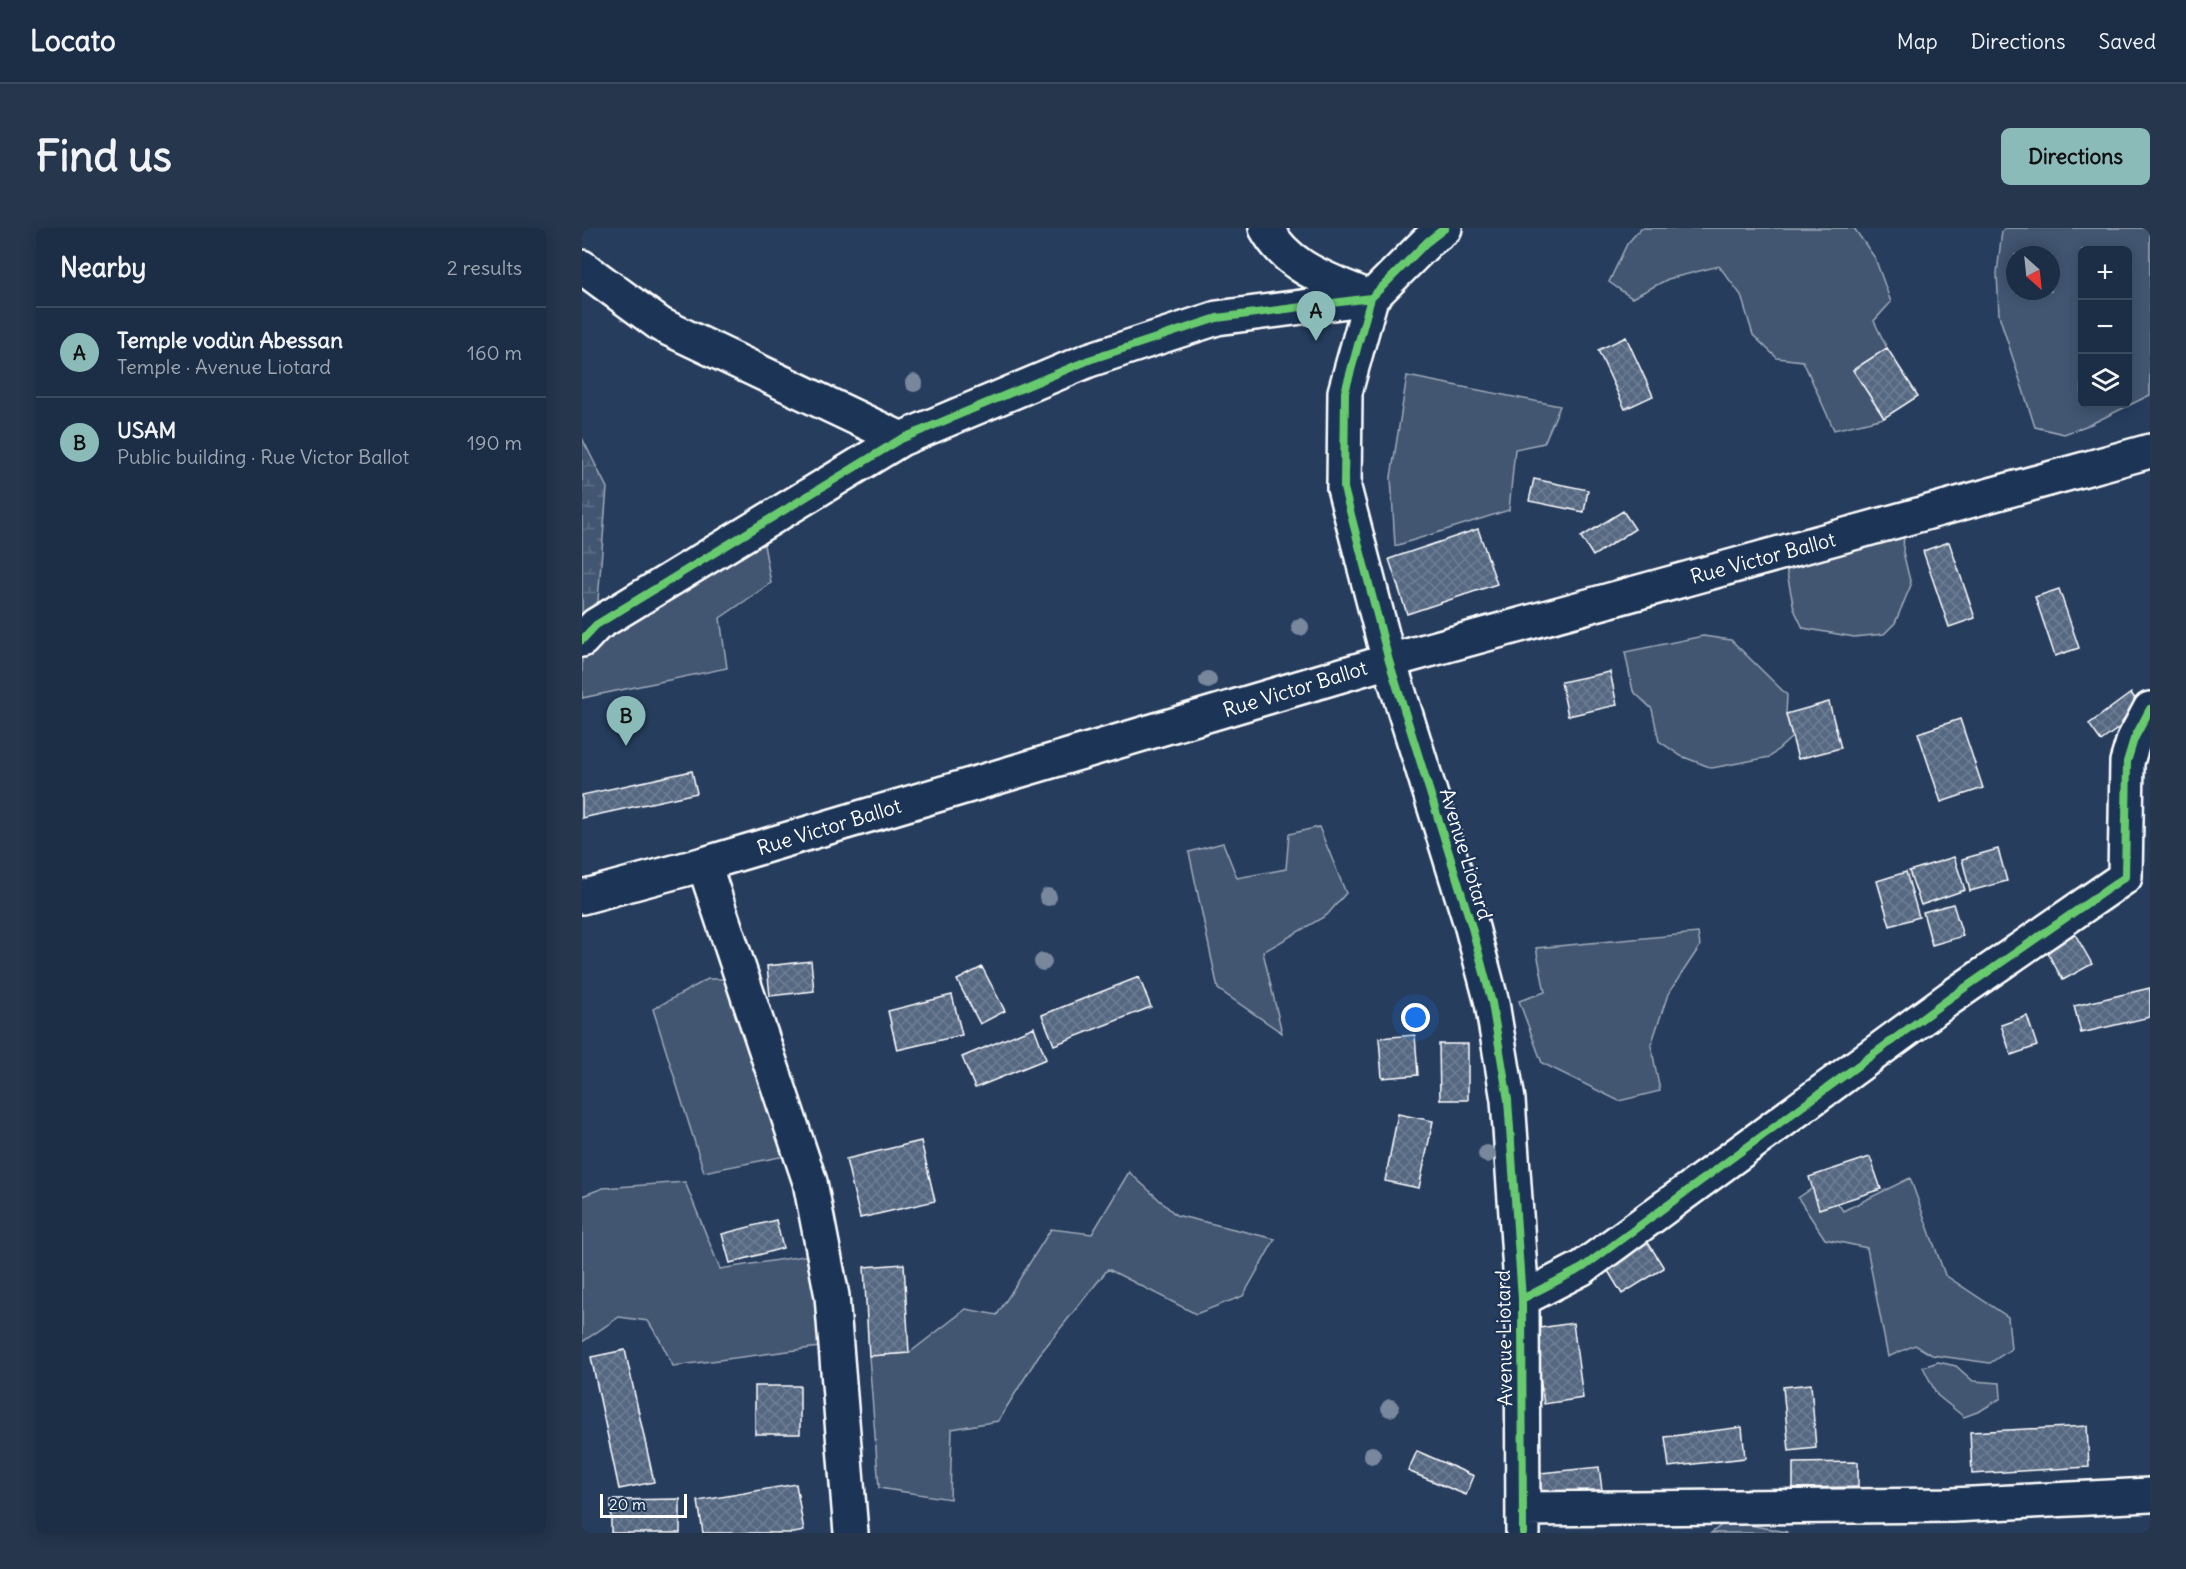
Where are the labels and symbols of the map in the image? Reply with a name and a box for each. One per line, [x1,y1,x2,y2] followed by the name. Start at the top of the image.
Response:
[2006,246,2060,300] north arrow
[1296,291,1336,341] pin: A
[1688,526,1838,589] street label: Rue Victor Ballot
[1220,655,1370,722] street label: Rue Victor Ballot
[606,696,645,746] pin: B
[1435,785,1498,923] street label: Avenue Liotard
[754,793,904,860] street label: Rue Victor Ballot
[1401,1003,1430,1032] your location
[1490,1270,1517,1406] street label: Avenue Liotard
[600,1491,687,1518] scale bar

